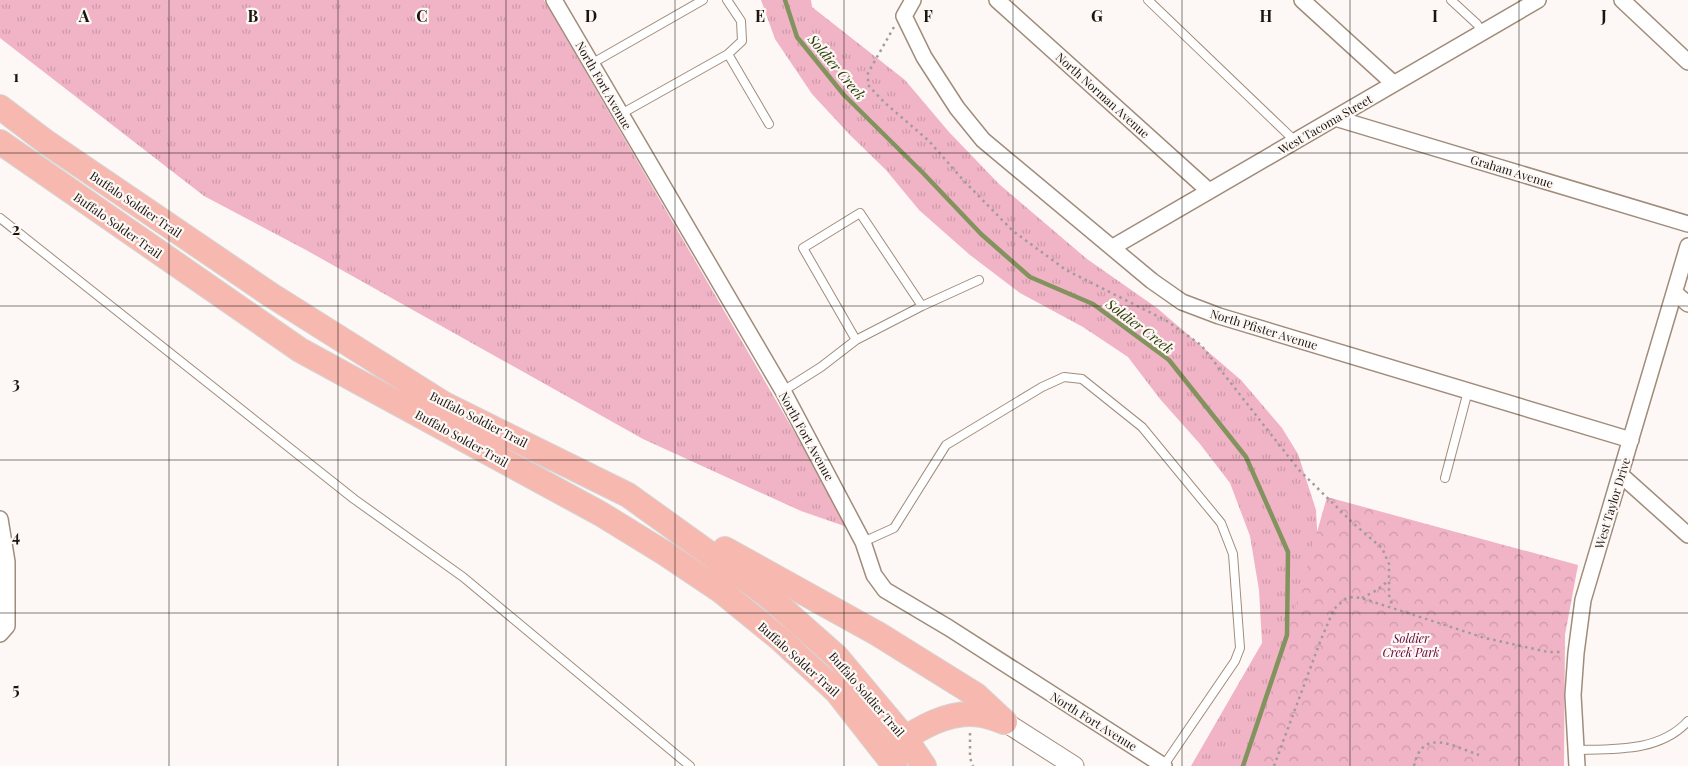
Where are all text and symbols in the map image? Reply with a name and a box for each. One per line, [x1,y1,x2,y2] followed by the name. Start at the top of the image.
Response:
[78,5,90,26] text: A
[248,5,259,26] text: B
[416,5,428,26] text: C
[585,5,597,26] text: D
[755,5,765,26] text: E
[923,5,933,26] text: F
[1091,5,1103,26] text: G
[1260,5,1273,26] text: H
[1432,5,1438,26] text: I
[1600,5,1607,26] text: J
[803,29,870,104] water label: Soldier Creek
[572,38,636,132] street label: North Fort Avenue
[1053,49,1153,141] street label: North Norman Avenue
[13,65,19,86] text: 1
[1274,90,1375,158] street label: West Tacoma Street
[1469,151,1555,191] street label: Graham Avenue
[87,167,185,241] street label: Buffalo Soldier Trail
[71,189,166,262] street label: Buffalo Solder Trail
[12,218,20,239] text: 2
[1102,294,1178,358] water label: Soldier Creek
[1208,305,1320,353] street label: North Pfister Avenue
[12,372,20,393] text: 3
[427,387,531,451] street label: Buffalo Soldier Trail
[776,389,838,483] street label: North Fort Avenue
[413,406,512,470] street label: Buffalo Solder Trail
[1590,455,1633,551] street label: West Taylor Drive
[12,525,20,546] text: 4
[755,618,843,700] street label: Buffalo Solder Trail
[1383,630,1439,660] park label: Soldier Creek Park
[826,648,909,740] street label: Buffalo Soldier Trail
[12,678,20,699] text: 5
[1048,688,1140,754] street label: North Fort Avenue

